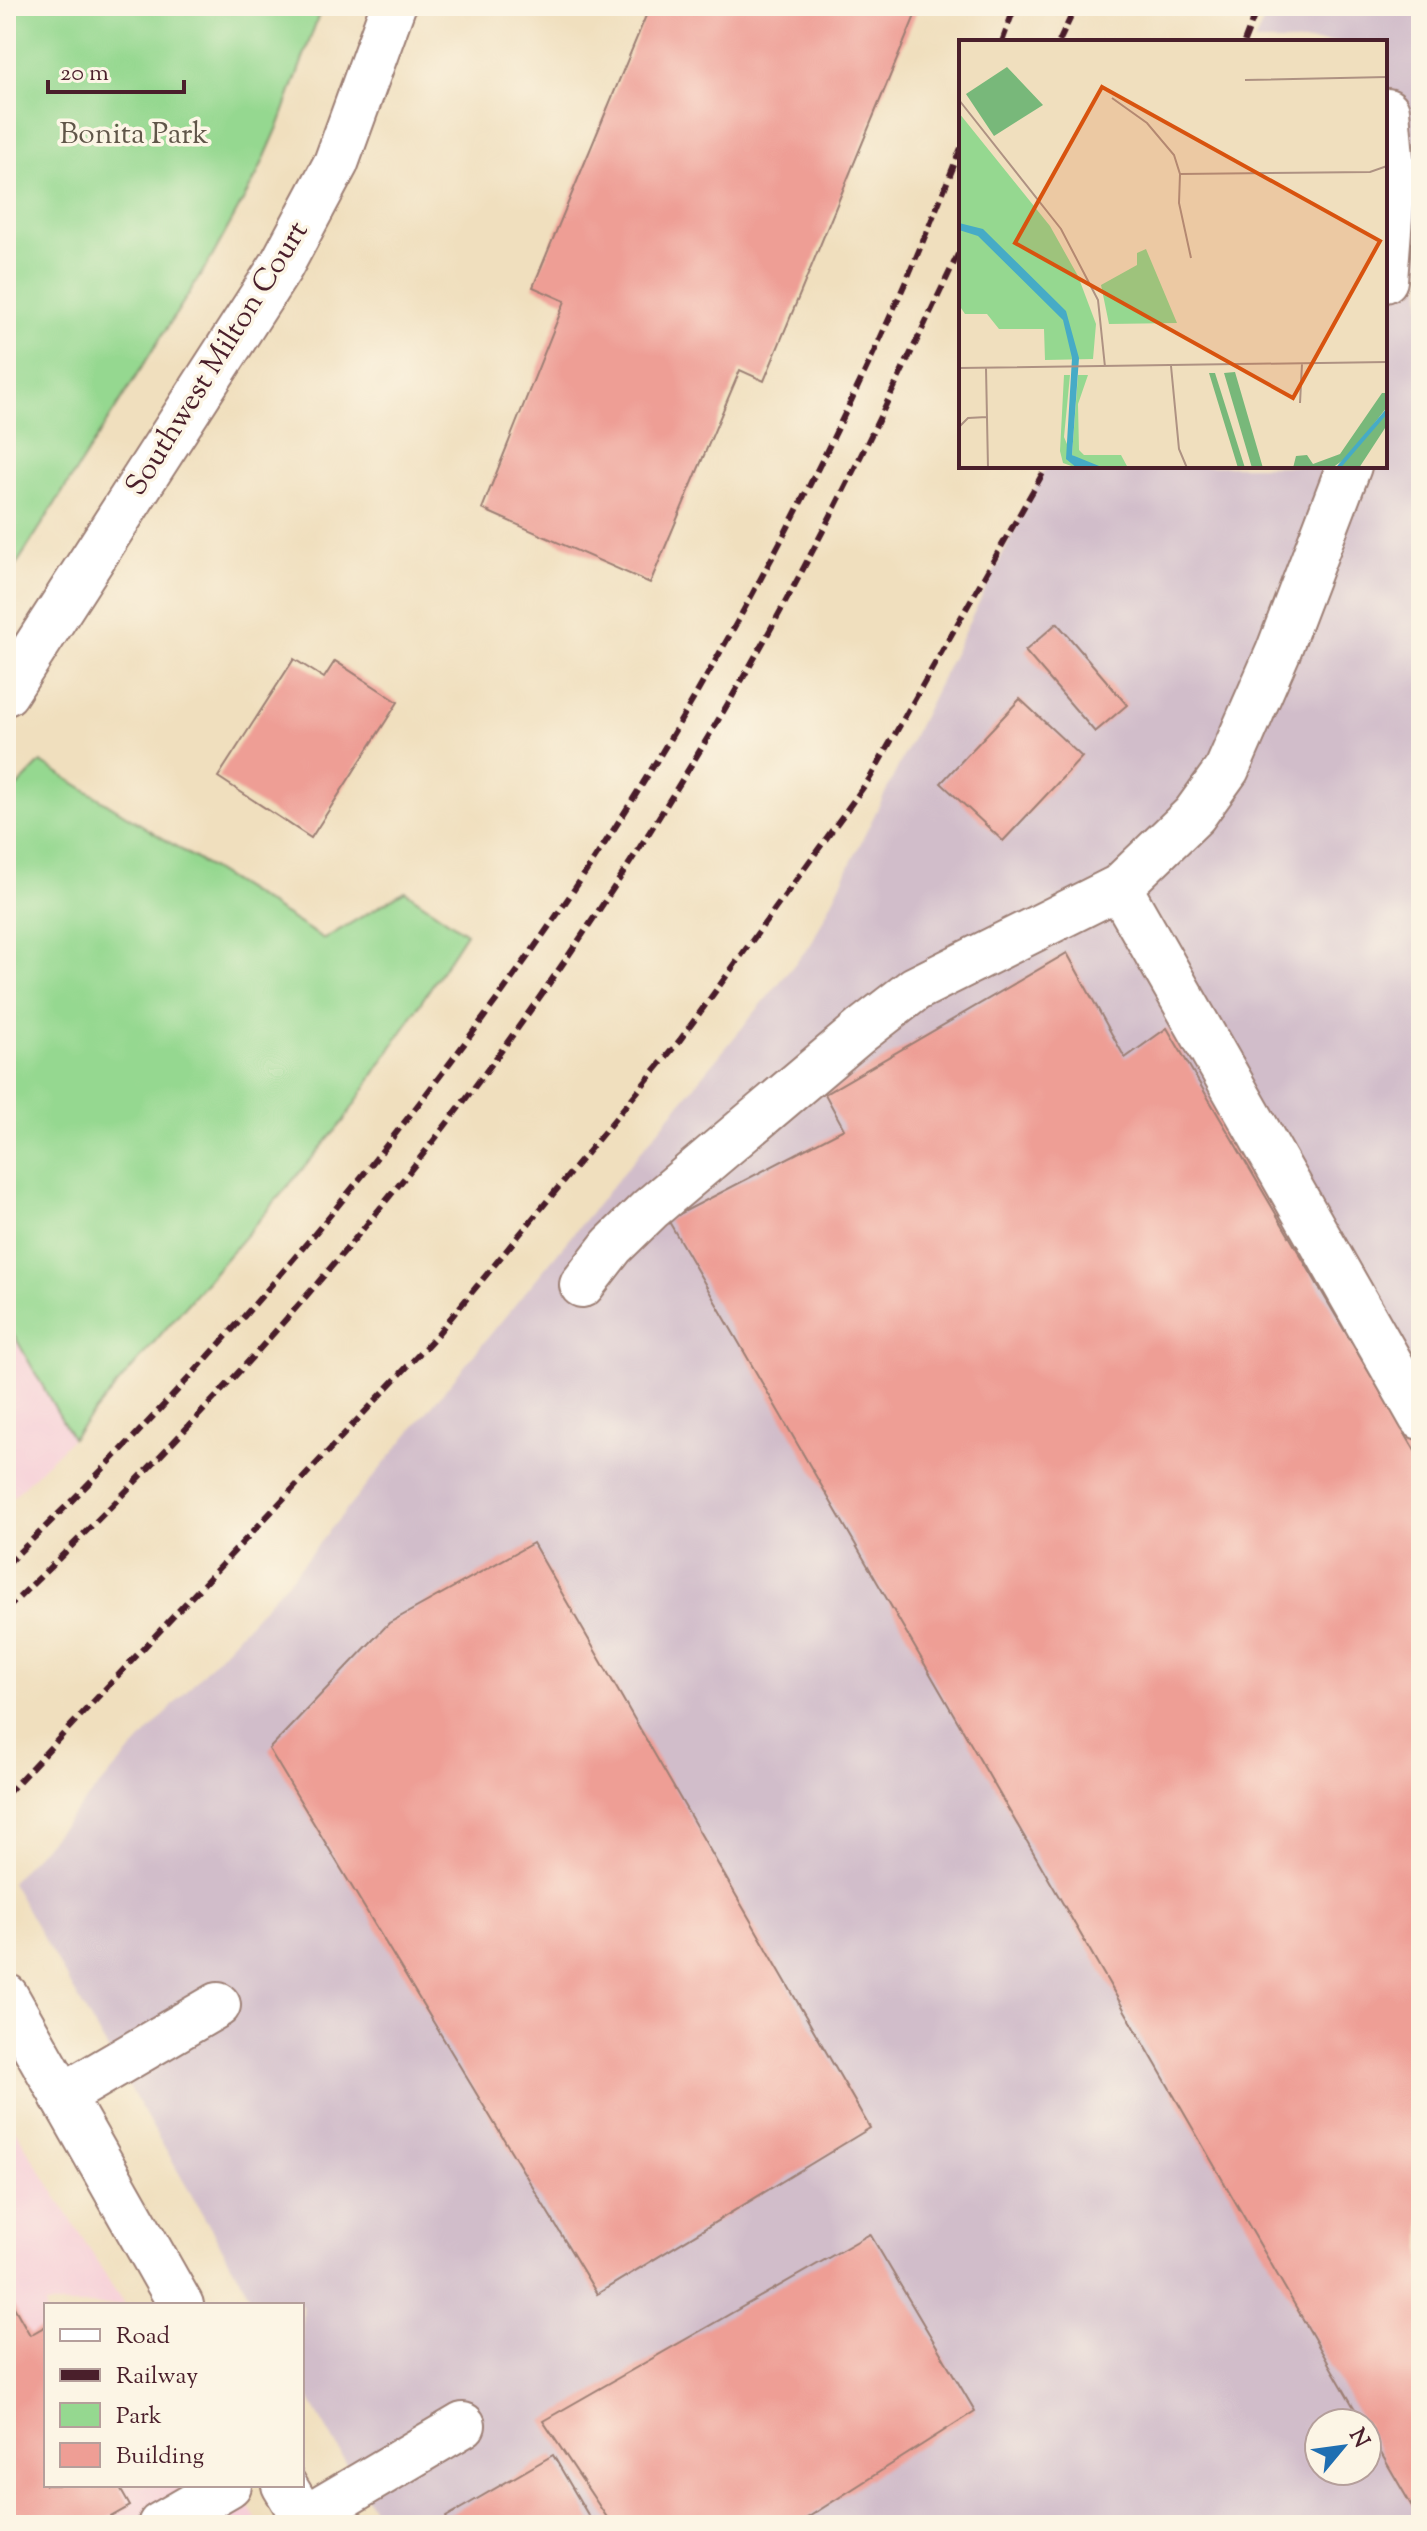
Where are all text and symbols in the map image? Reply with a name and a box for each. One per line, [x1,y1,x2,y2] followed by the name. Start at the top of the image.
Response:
[959,40,1387,468] inset map
[48,44,184,94] scale bar
[60,57,109,91] text: 20 m
[59,114,209,157] park label: Bonita Park
[116,213,320,505] street label: Southwest Milton Court
[44,2303,304,2487] legend
[116,2320,170,2354] text: Road
[116,2360,198,2394] text: Railway
[116,2400,162,2434] text: Park
[1303,2407,1383,2487] north arrow
[1340,2423,1376,2455] text: N
[116,2440,205,2474] text: Building

